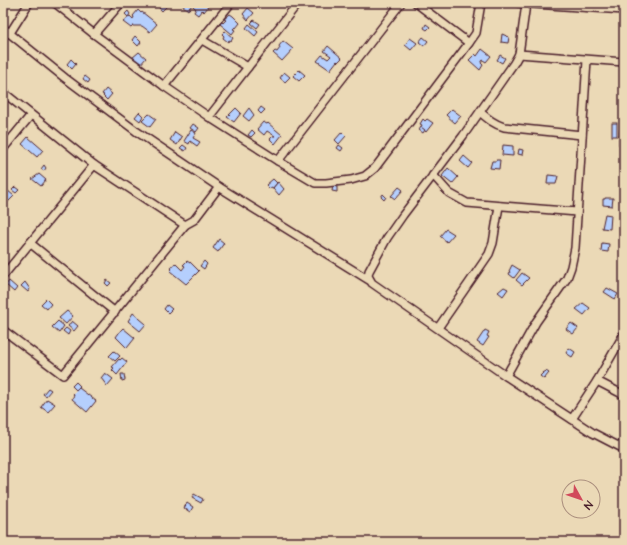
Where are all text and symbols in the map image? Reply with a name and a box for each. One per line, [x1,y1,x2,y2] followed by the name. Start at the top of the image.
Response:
[561,479,601,519] north arrow
[580,498,596,513] text: N

